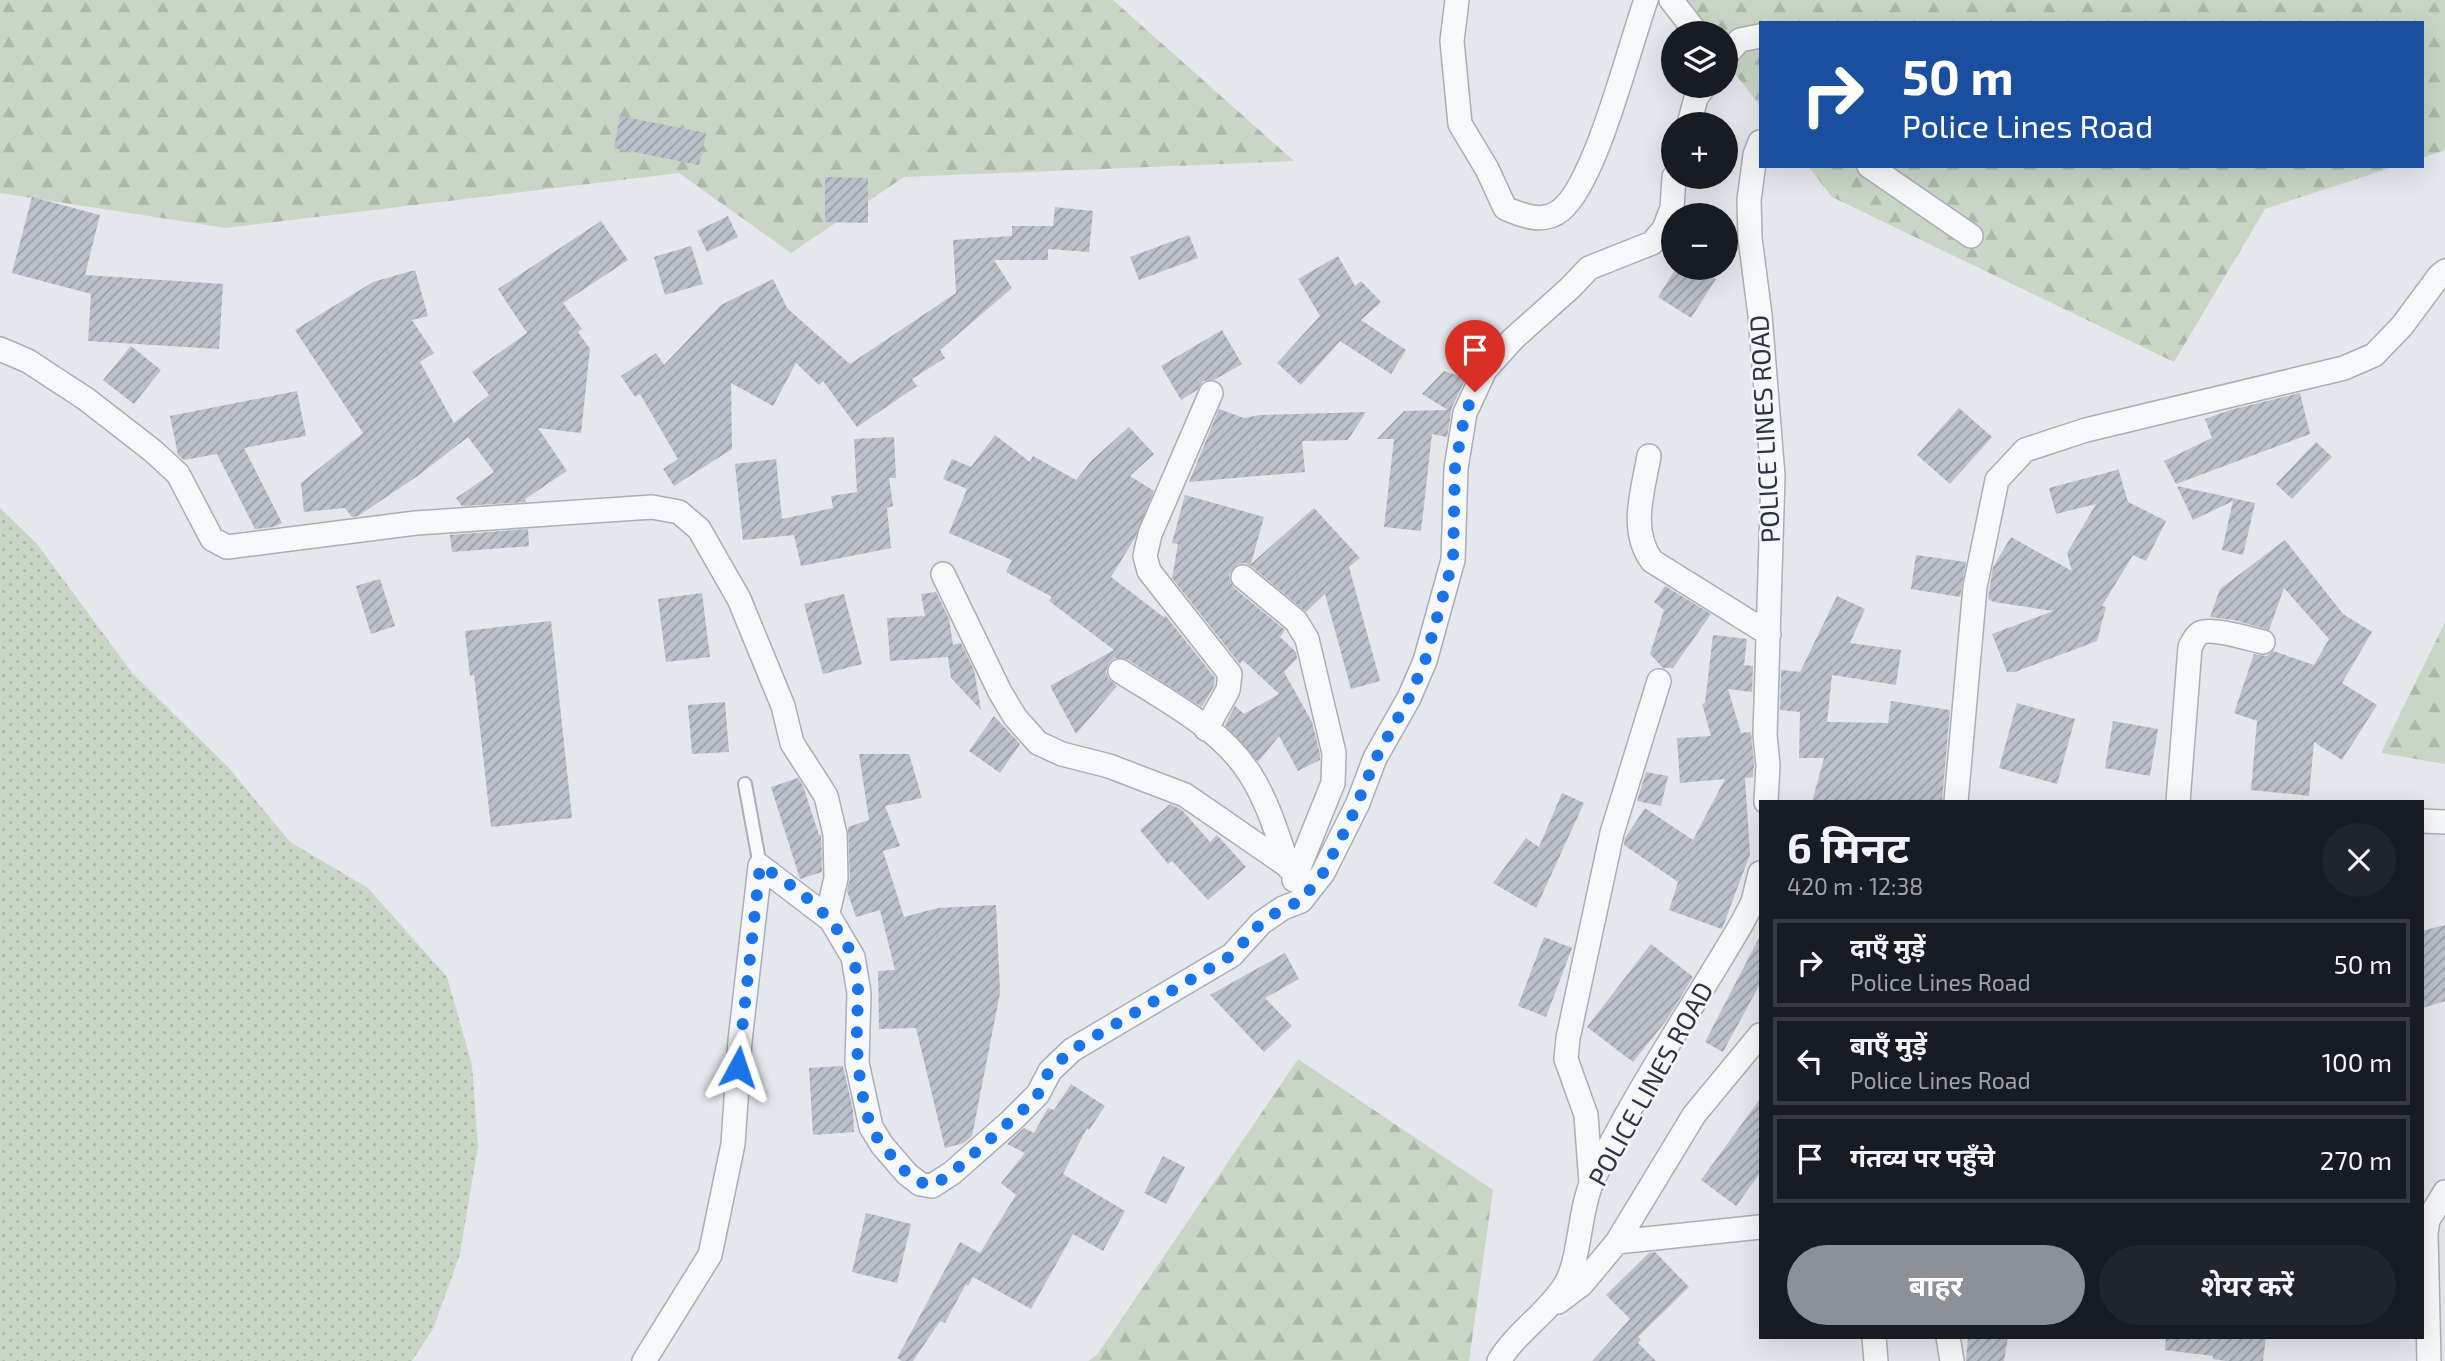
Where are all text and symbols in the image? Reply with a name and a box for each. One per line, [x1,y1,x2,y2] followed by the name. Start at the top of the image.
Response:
[1661,21,1738,280] map controls
[1661,21,1738,98] button: layers
[1902,46,2014,105] text: 50 m
[1787,49,1878,140] icon: right
[1902,106,2153,144] text: Police Lines Road
[1661,112,1738,189] button: +
[1661,203,1738,280] button: −
[1742,314,1785,544] street label: POLICE LINES ROAD
[1445,320,1505,392] pin
[1456,331,1494,369] icon: arrive
[1787,821,1909,871] text: 6 मिनट
[2322,823,2396,897] button: close
[1787,872,1923,900] text: 420 m · 12:38
[1850,931,1925,962] text: दाएँ मुड़ें
[1791,944,1829,982] icon: right
[2334,948,2392,979] text: 50 m
[1850,968,2031,996] text: Police Lines Road
[1581,976,1719,1191] street label: POLICE LINES ROAD
[1850,1029,1927,1060] text: बाएँ मुड़ें
[701,1030,775,1104] position arrow
[1791,1042,1829,1080] icon: left
[2322,1046,2392,1077] text: 100 m
[1850,1066,2031,1094] text: Police Lines Road
[1791,1140,1829,1178] icon: arrive
[1850,1141,1995,1172] text: गंतव्य पर पहुँचे
[2320,1144,2392,1175] text: 270 m
[1787,1245,2085,1325] button: बाहर
[2099,1245,2396,1325] button: शेयर करें

